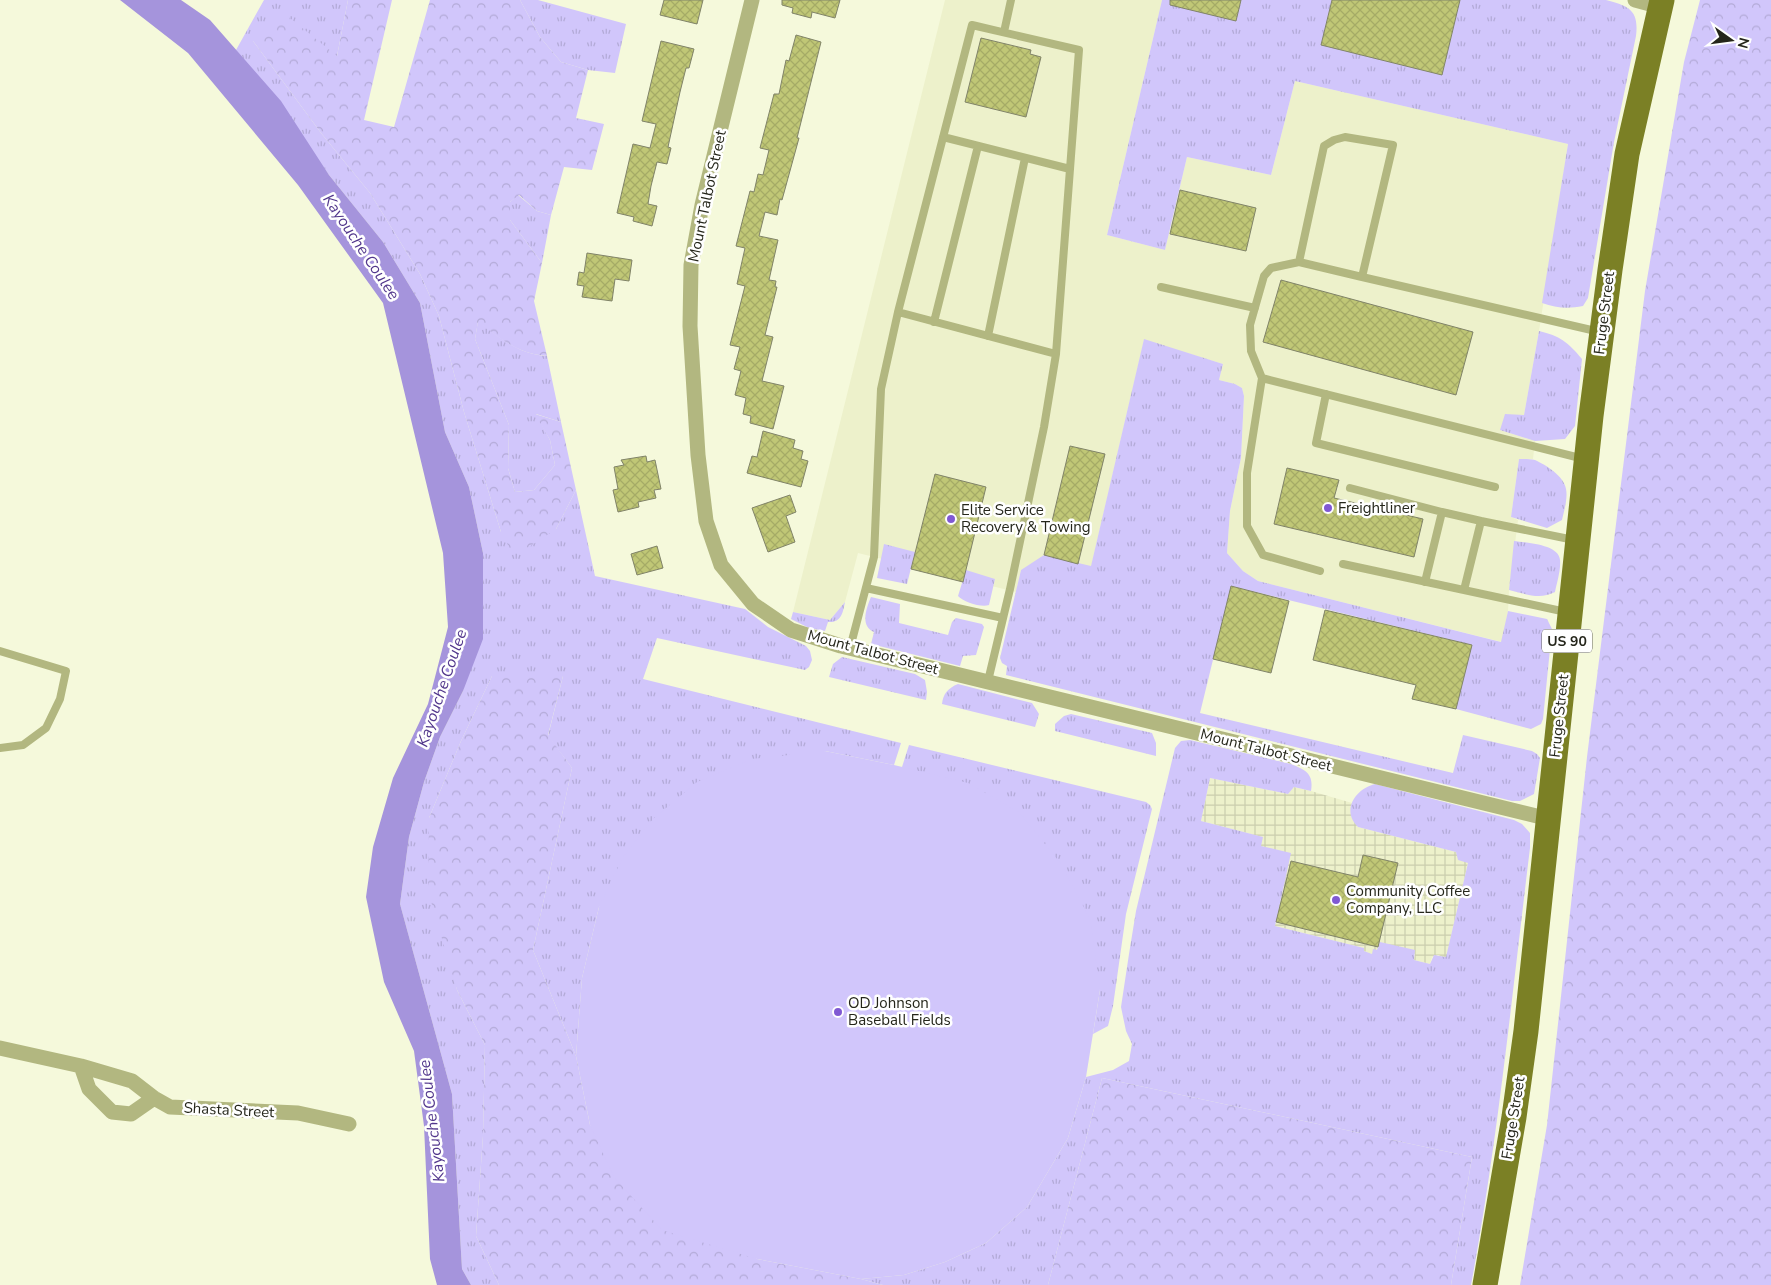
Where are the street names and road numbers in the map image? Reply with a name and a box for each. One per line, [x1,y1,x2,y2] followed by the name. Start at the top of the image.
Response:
[683,127,731,264] street label: Mount Talbot Street
[1589,270,1619,356] street label: Fruge Street
[805,625,941,679] street label: Mount Talbot Street
[1542,630,1592,652] road number: US 90
[1545,673,1573,759] street label: Fruge Street
[1198,724,1334,776] street label: Mount Talbot Street
[1497,1075,1530,1161] street label: Fruge Street
[183,1098,276,1122] street label: Shasta Street

